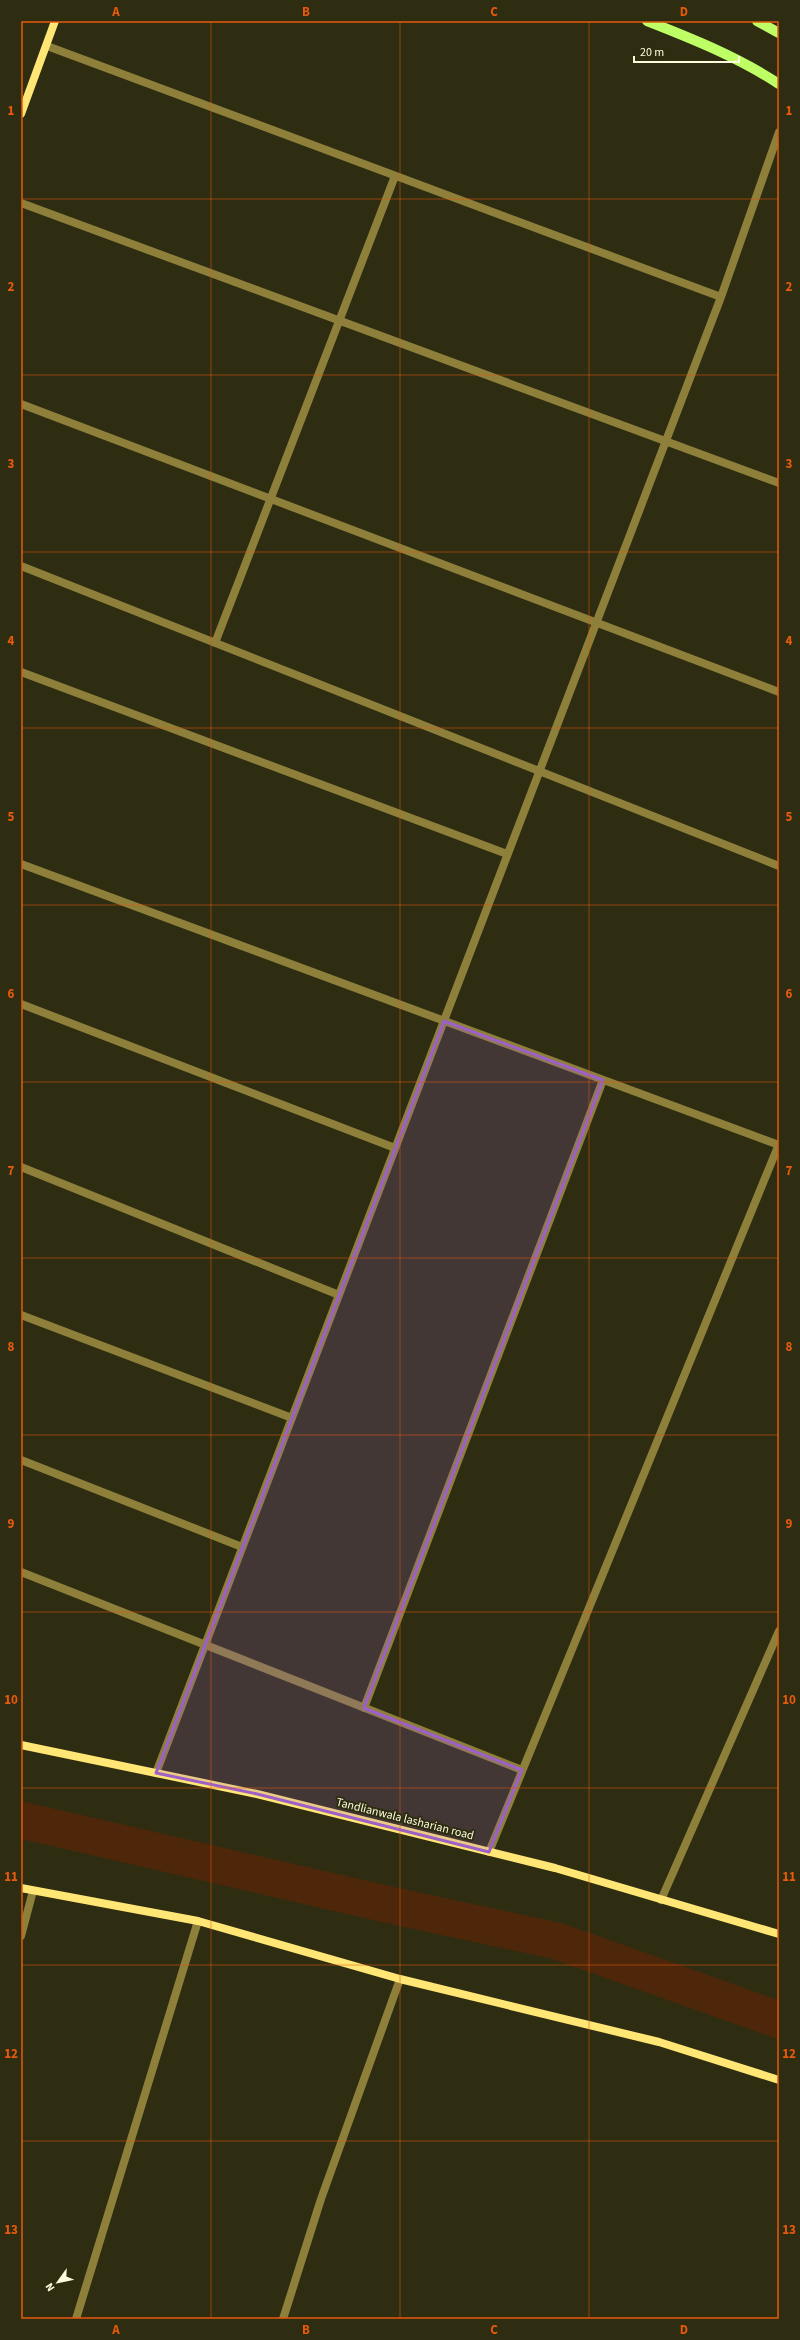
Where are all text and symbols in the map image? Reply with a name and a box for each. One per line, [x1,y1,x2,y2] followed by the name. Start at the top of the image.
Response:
[111,3,120,21] text: A
[302,3,310,21] text: B
[490,3,498,21] text: C
[680,3,688,21] text: D
[634,38,739,64] scale bar
[640,44,664,61] text: 20 m
[8,102,15,120] text: 1
[786,102,793,120] text: 1
[8,278,15,296] text: 2
[786,278,793,296] text: 2
[8,455,15,473] text: 3
[786,455,793,473] text: 3
[8,632,15,650] text: 4
[786,632,793,650] text: 4
[8,808,15,826] text: 5
[786,808,793,826] text: 5
[8,985,15,1003] text: 6
[786,985,793,1003] text: 6
[8,1162,15,1180] text: 7
[786,1162,793,1180] text: 7
[8,1338,15,1356] text: 8
[786,1338,793,1356] text: 8
[8,1515,15,1533] text: 9
[786,1515,793,1533] text: 9
[4,1691,18,1709] text: 10
[782,1691,796,1709] text: 10
[334,1794,476,1844] street label: Tandlianwala lasharian road
[4,1868,18,1886] text: 11
[782,1868,796,1886] text: 11
[4,2045,18,2063] text: 12
[782,2045,796,2063] text: 12
[4,2221,18,2239] text: 13
[782,2221,796,2239] text: 13
[38,2262,78,2302] north arrow
[42,2280,58,2294] text: N
[111,2321,120,2339] text: A
[302,2321,310,2339] text: B
[490,2321,498,2339] text: C
[680,2321,688,2339] text: D

